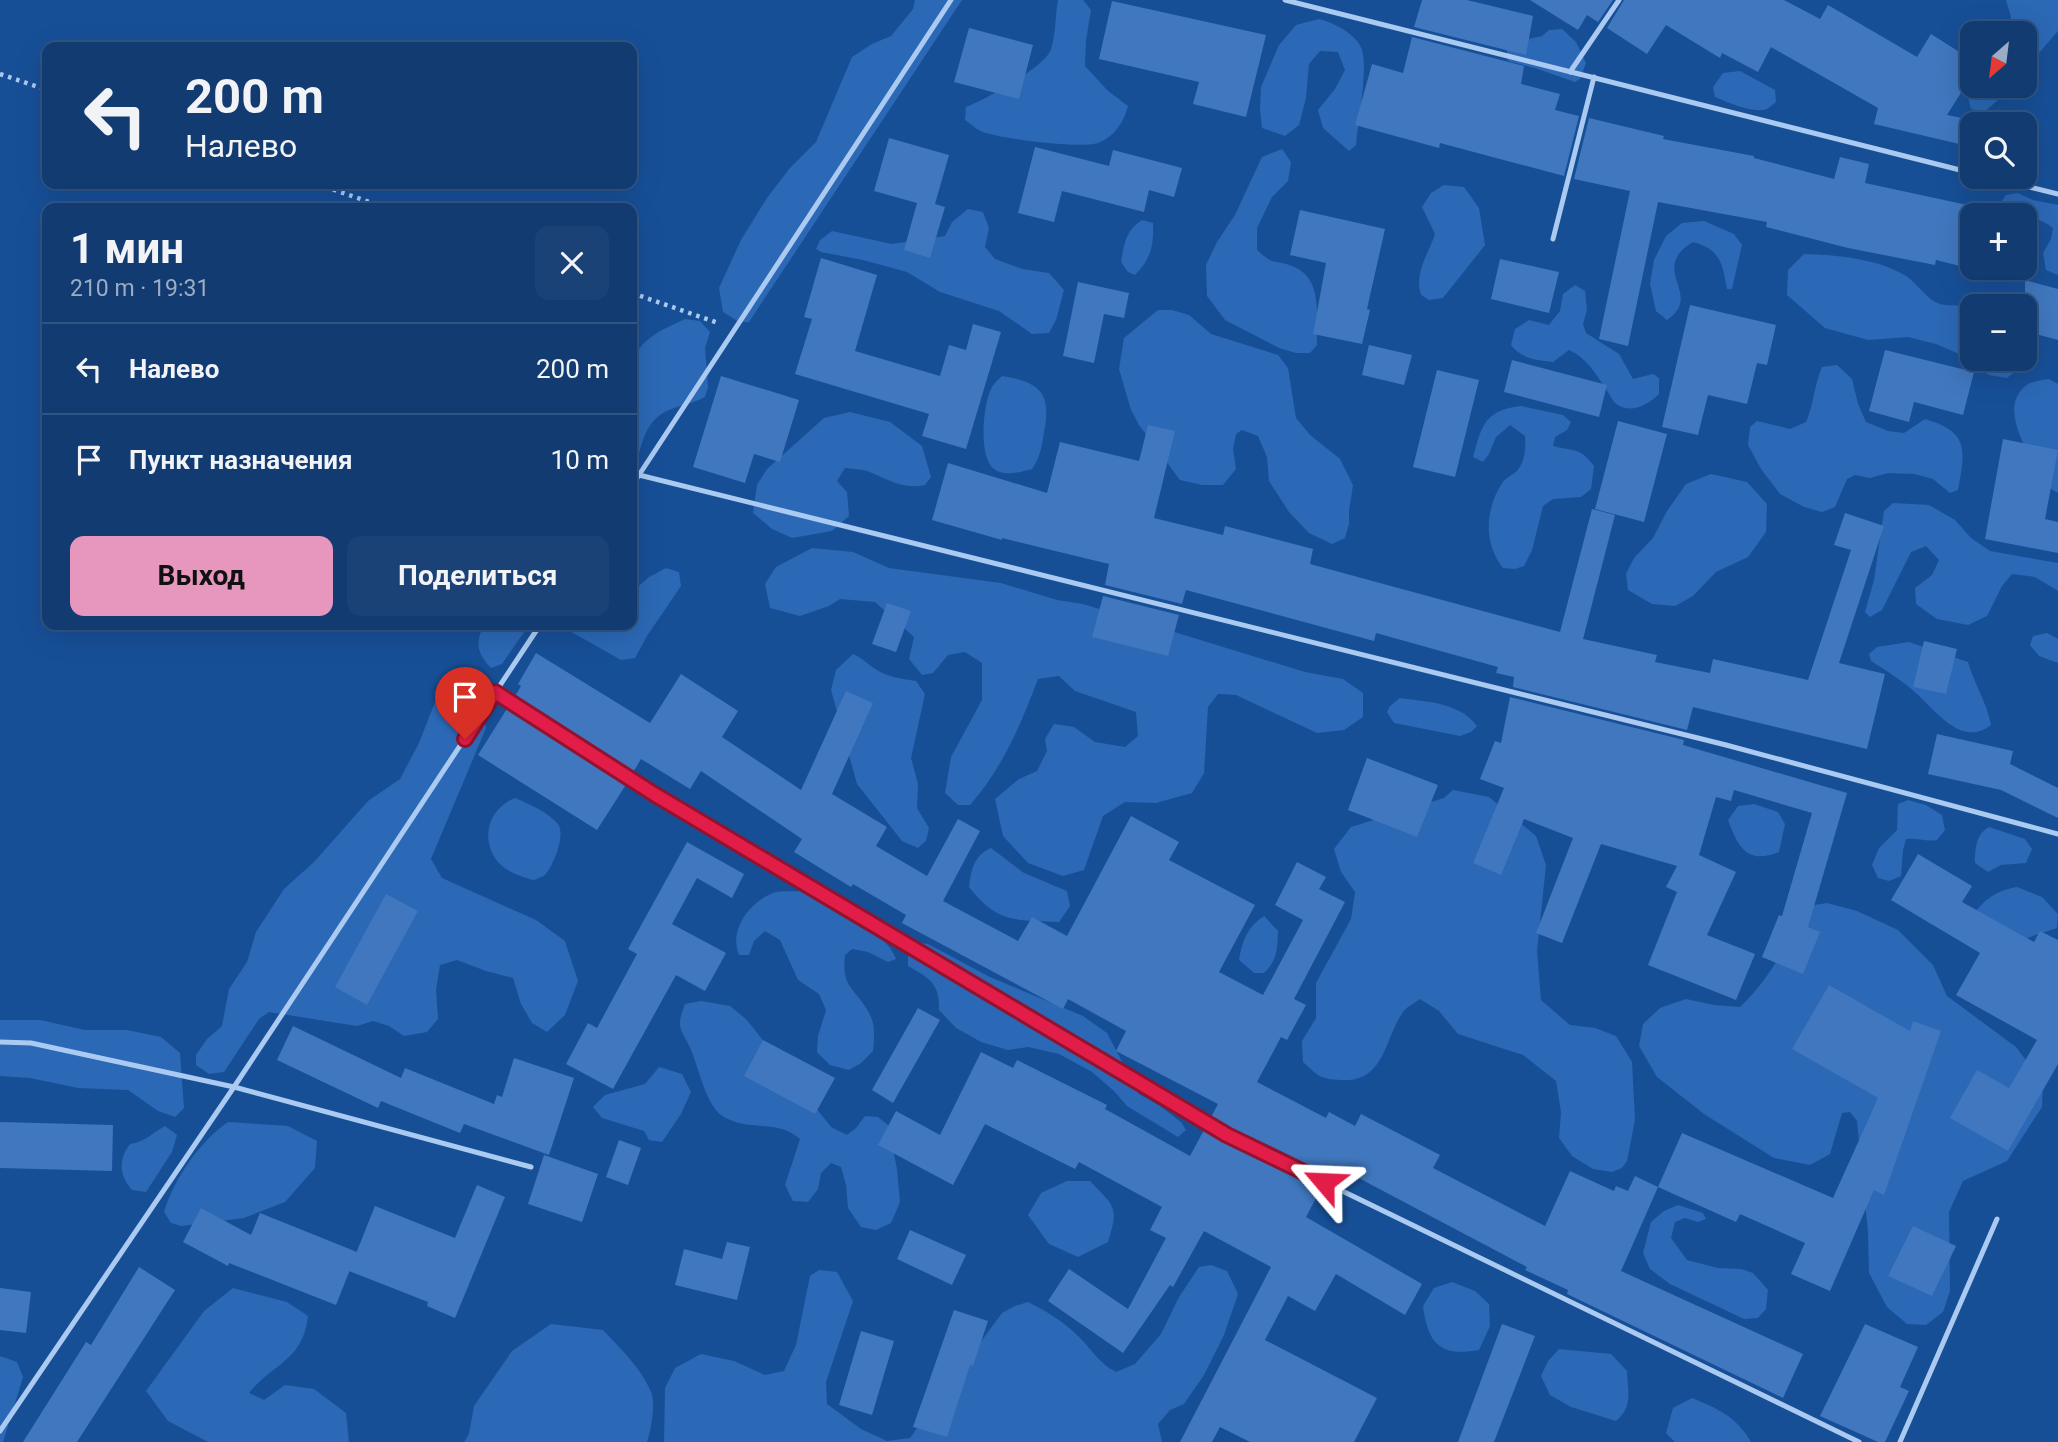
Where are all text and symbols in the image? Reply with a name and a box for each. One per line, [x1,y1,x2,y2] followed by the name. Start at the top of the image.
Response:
[1960,21,2037,98] north arrow
[1960,21,2037,371] map controls
[185,68,324,125] text: 200 m
[70,70,161,161] icon: left
[1960,112,2037,189] button: search
[185,127,297,165] text: Налево
[1960,203,2037,280] button: +
[70,224,184,273] text: 1 мин
[535,226,609,300] button: close
[70,275,209,302] text: 210 m · 19:31
[1960,294,2037,371] button: −
[70,350,108,388] icon: left
[129,354,219,384] text: Налево
[536,354,609,384] text: 200 m
[70,441,108,479] icon: arrive
[129,445,353,475] text: Пункт назначения
[551,445,609,475] text: 10 m
[70,536,333,616] button: Выход
[347,536,609,616] button: Поделиться
[435,667,495,739] pin
[446,678,484,716] icon: arrive
[1287,1145,1361,1219] position arrow

